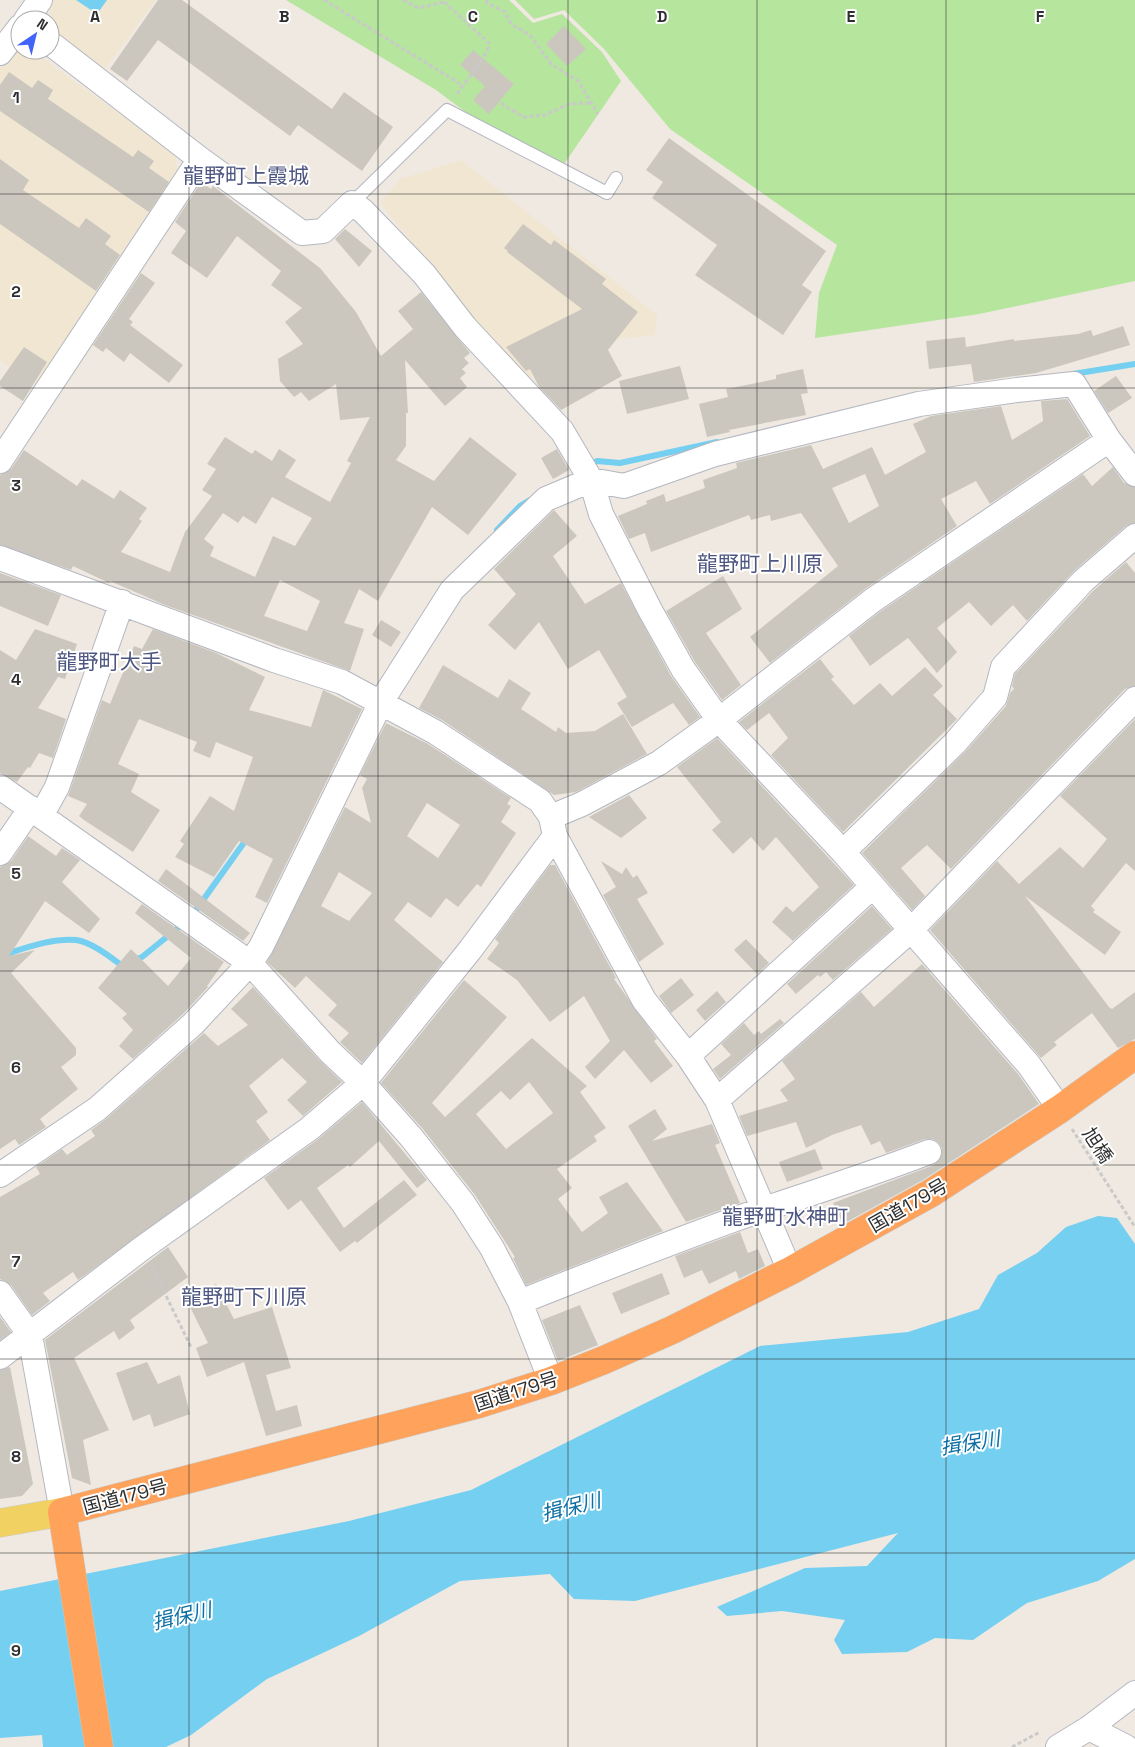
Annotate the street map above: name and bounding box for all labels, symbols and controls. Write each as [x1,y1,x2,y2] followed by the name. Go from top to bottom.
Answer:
[90,6,100,27] text: A
[279,6,289,27] text: B
[468,6,478,27] text: C
[657,6,667,27] text: D
[847,6,856,27] text: E
[1036,6,1045,27] text: F
[10,10,60,60] north arrow
[33,14,51,34] text: N
[12,87,20,108] text: 1
[183,162,309,189] district label: 龍野町上霞城
[11,281,21,302] text: 2
[11,475,21,496] text: 3
[697,550,823,577] district label: 龍野町上川原
[57,648,162,675] district label: 龍野町大手
[11,669,21,690] text: 4
[11,863,21,884] text: 5
[11,1057,21,1078] text: 6
[1077,1123,1118,1168] street label: 旭橋
[864,1173,952,1238] street label: 国道179号
[722,1203,848,1230] district label: 龍野町水神町
[12,1251,21,1272] text: 7
[181,1283,307,1310] district label: 龍野町下川原
[471,1366,562,1417] street label: 国道179号
[938,1425,1004,1461] water label: 揖保川
[11,1446,21,1467] text: 8
[80,1473,171,1520] street label: 国道179号
[539,1487,605,1527] water label: 揖保川
[150,1596,216,1635] water label: 揖保川
[11,1640,21,1661] text: 9

